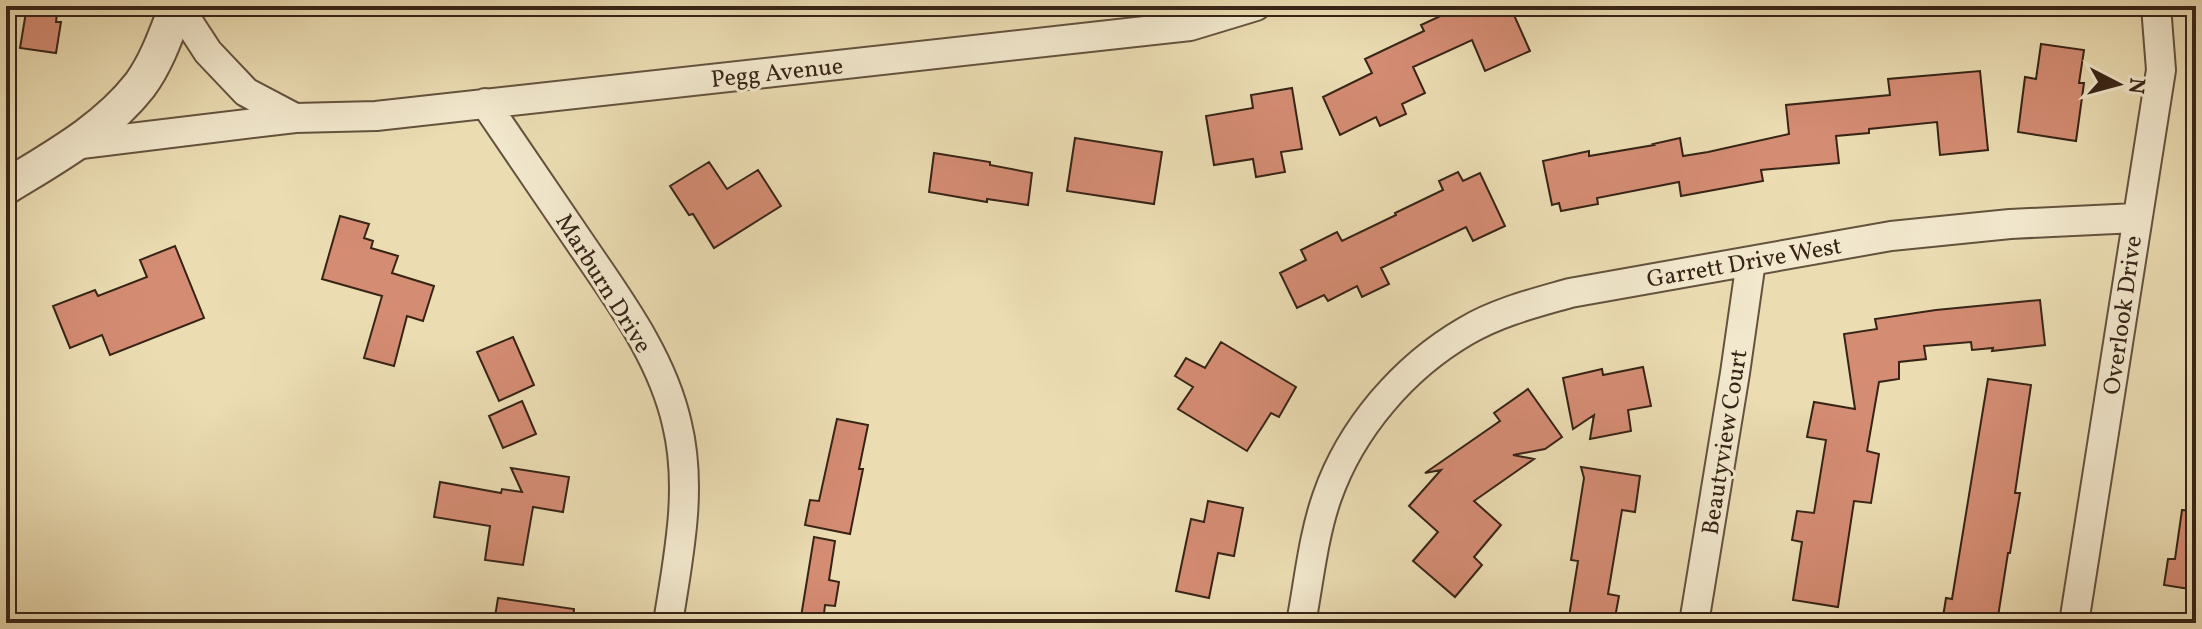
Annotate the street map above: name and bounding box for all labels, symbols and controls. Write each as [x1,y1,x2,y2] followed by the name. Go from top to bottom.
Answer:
[2078,44,2158,124] north arrow
[709,50,845,98] street label: Pegg Avenue
[2119,76,2152,95] text: N
[546,208,659,360] street label: Marburn Drive
[1644,230,1844,298] street label: Garrett Drive West
[2096,234,2152,397] street label: Overlook Drive
[1695,347,1757,538] street label: Beautyview Court

